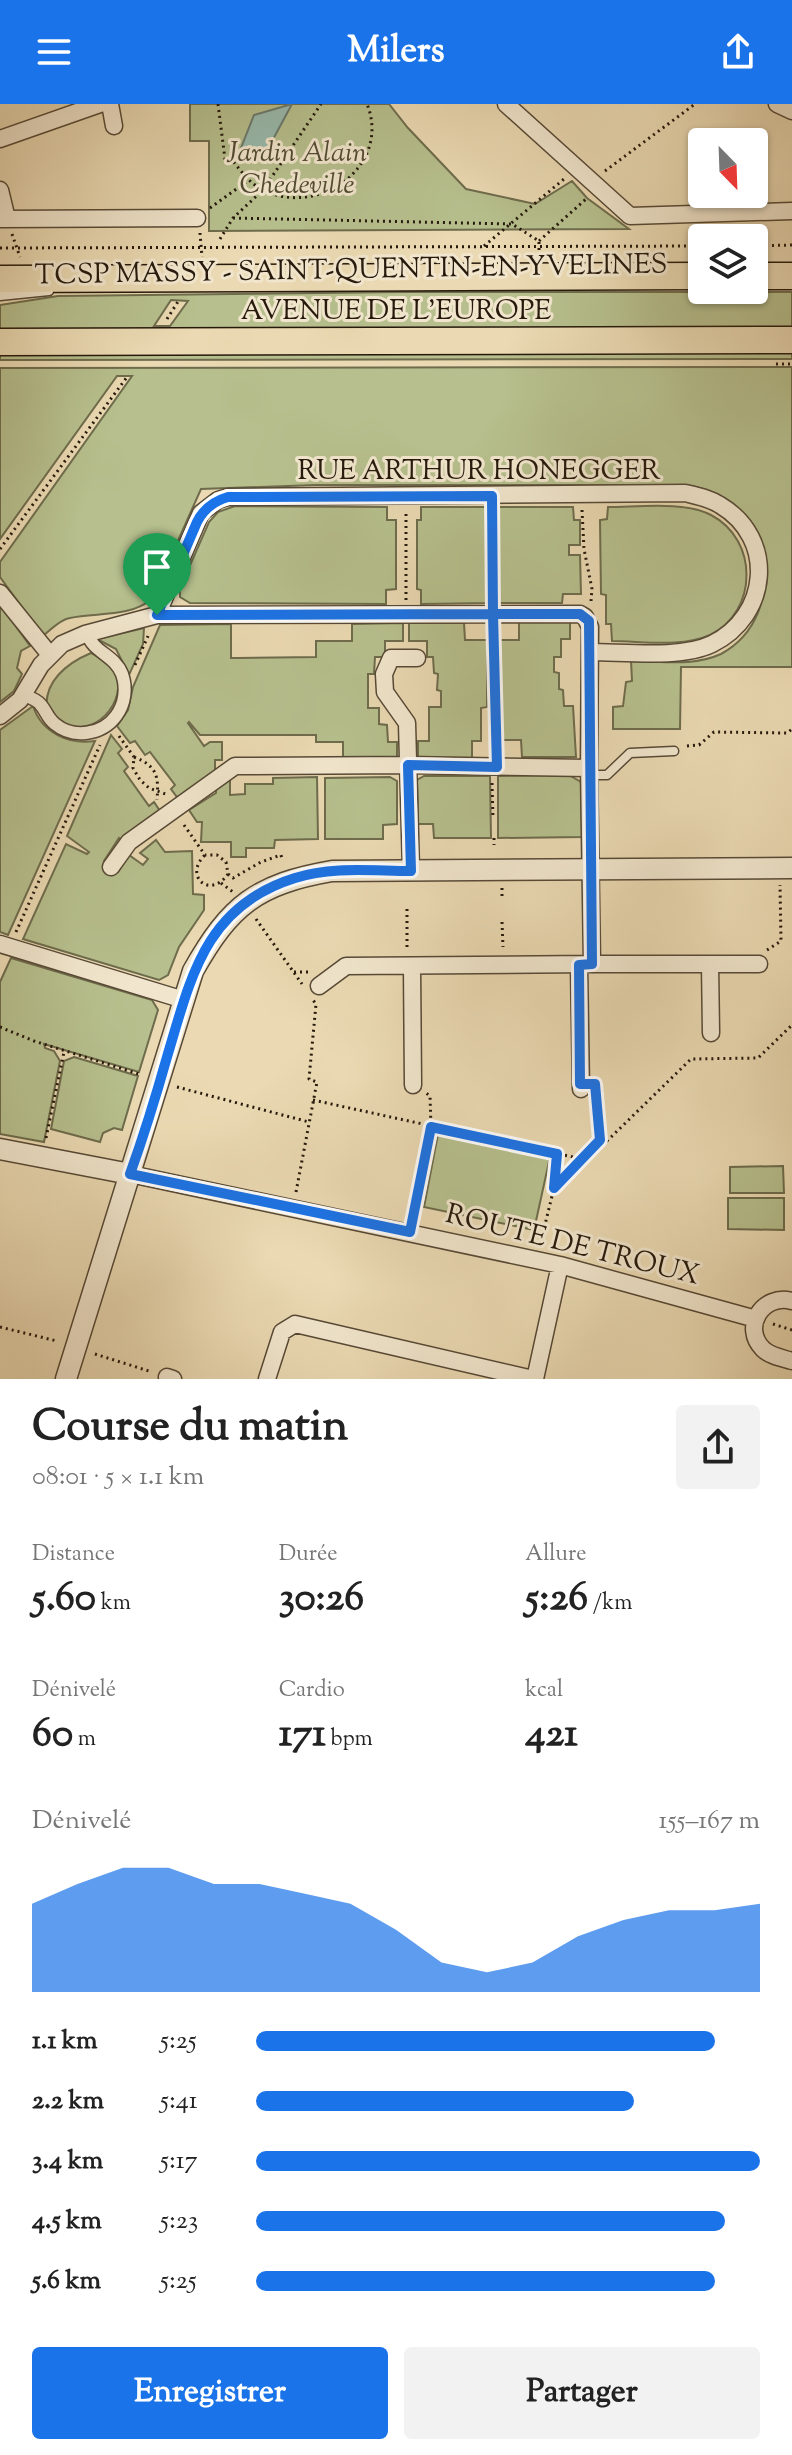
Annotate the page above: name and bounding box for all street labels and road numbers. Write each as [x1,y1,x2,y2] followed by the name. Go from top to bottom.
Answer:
[34,245,668,297] street label: TCSP MASSY - SAINT-QUENTIN-EN-YVELINES
[241,292,551,332] street label: AVENUE DE L'EUROPE
[298,452,660,492] street label: RUE ARTHUR HONEGGER
[441,1195,703,1297] street label: ROUTE DE TROUX

